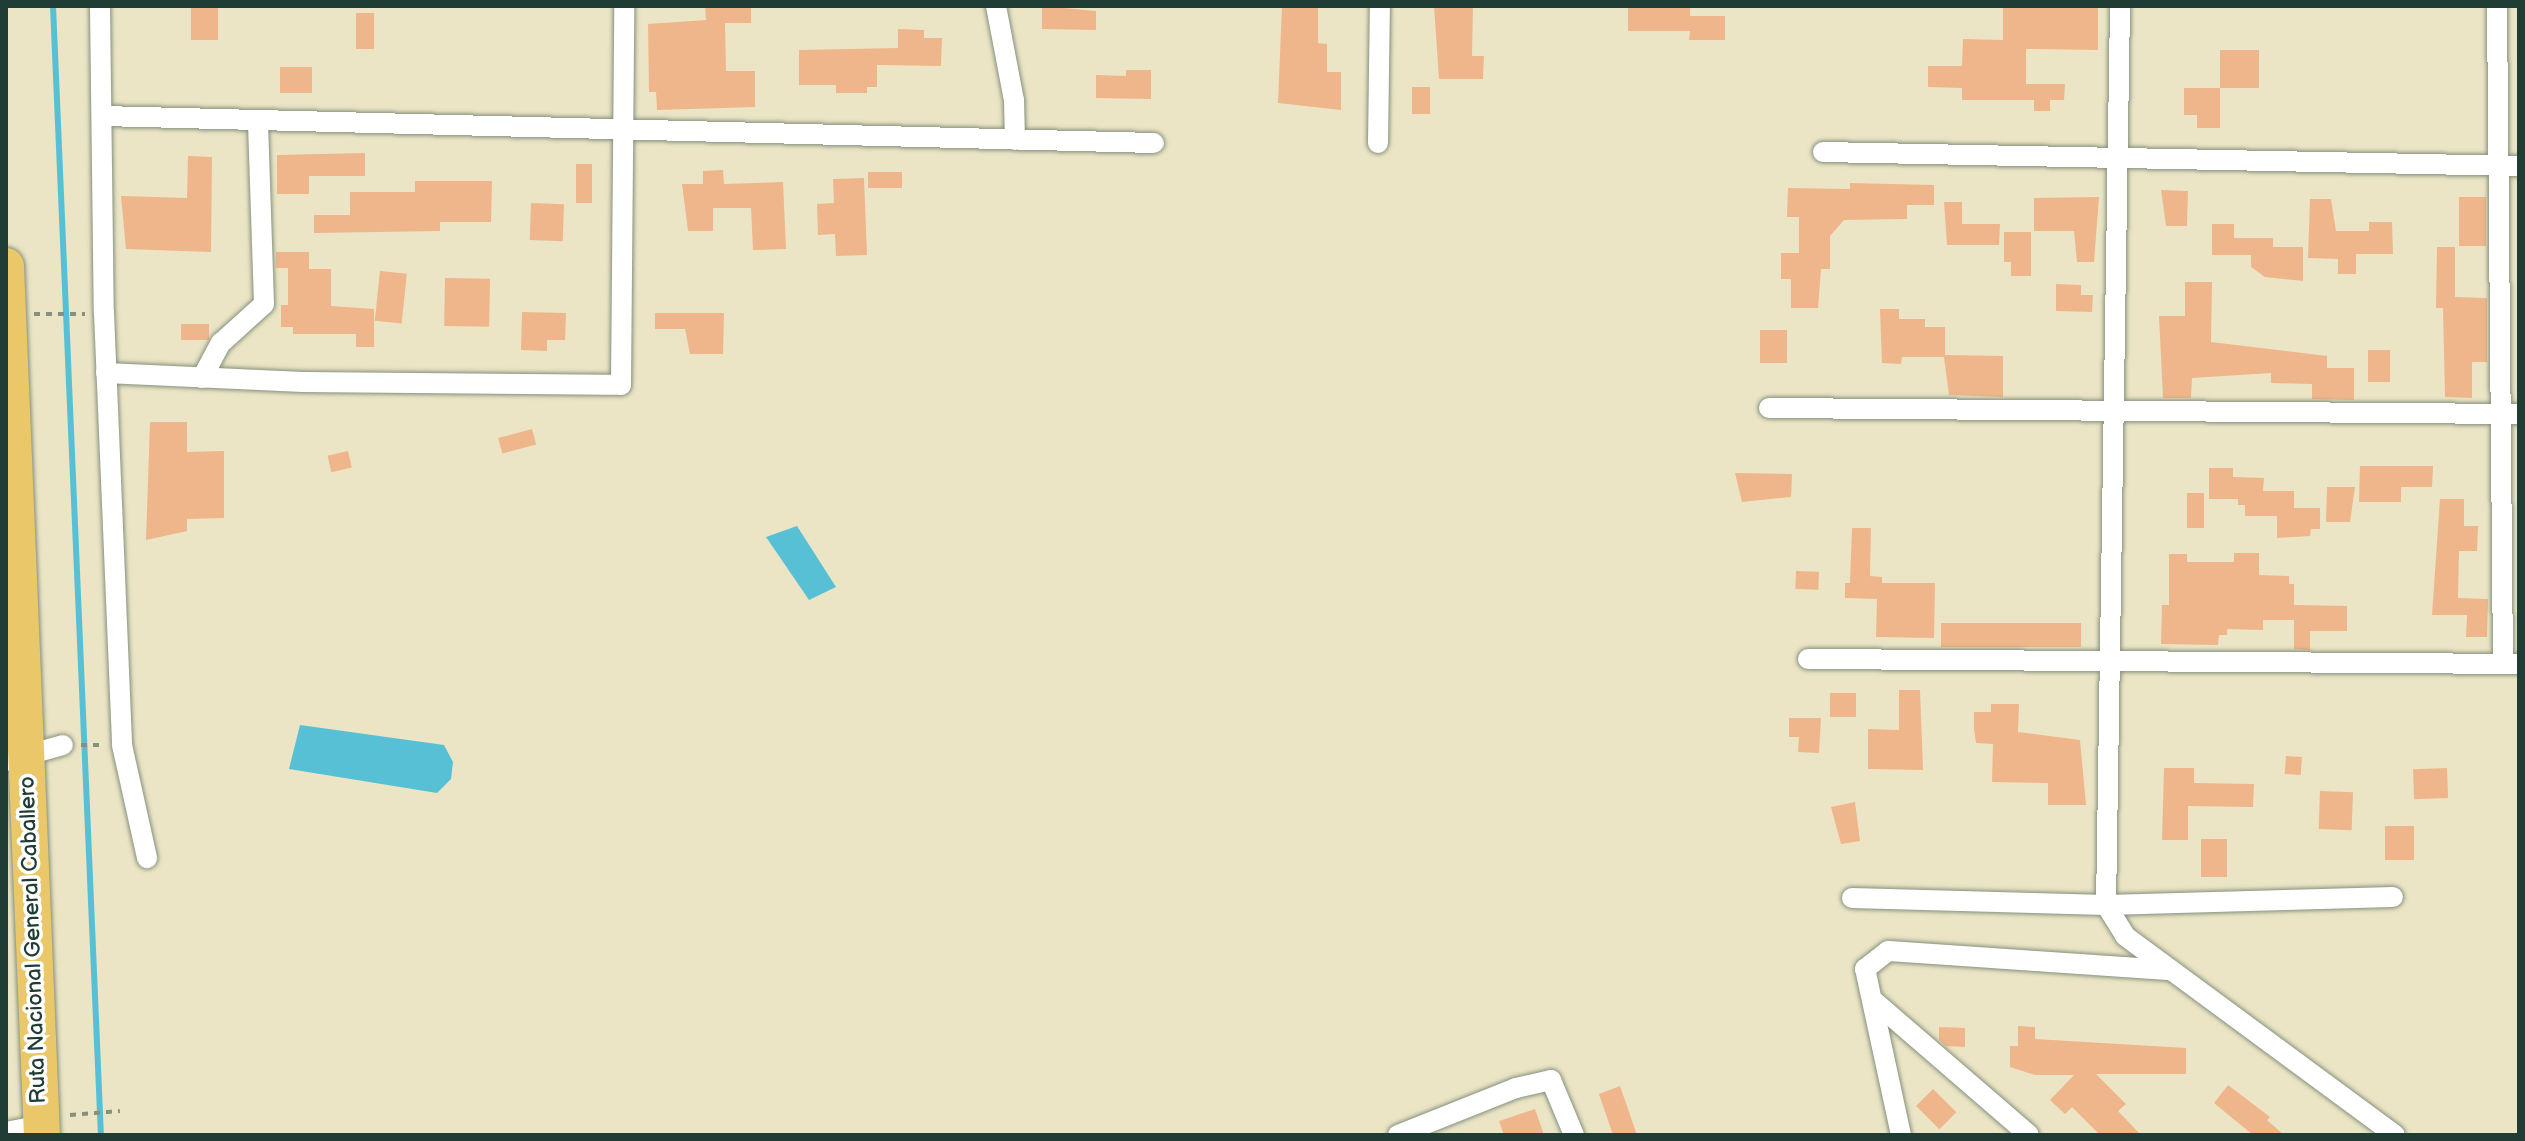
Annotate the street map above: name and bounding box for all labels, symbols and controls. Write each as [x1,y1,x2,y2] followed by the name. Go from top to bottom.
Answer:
[14,776,52,1104] street label: Ruta Nacional General Caballero

